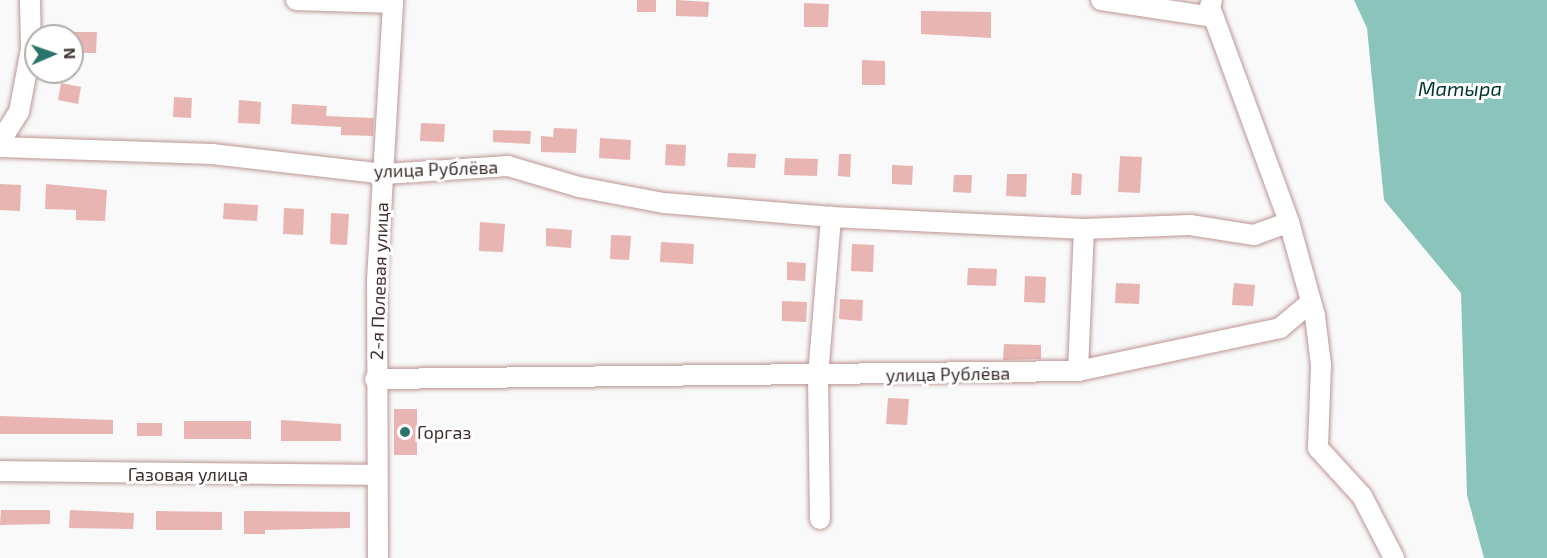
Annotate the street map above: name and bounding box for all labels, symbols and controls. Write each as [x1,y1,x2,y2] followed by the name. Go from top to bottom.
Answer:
[24,24,84,84] north arrow
[61,47,80,60] text: N
[1418,76,1502,100] water label: Матыра
[373,156,499,182] street label: улица Рублёва
[365,202,393,360] street label: 2-я Полевая улица
[886,362,1010,386] street label: улица Рублёва
[417,421,471,443] place label: Горгаз
[398,425,412,439] marker: Горгаз
[128,463,248,485] street label: Газовая улица

